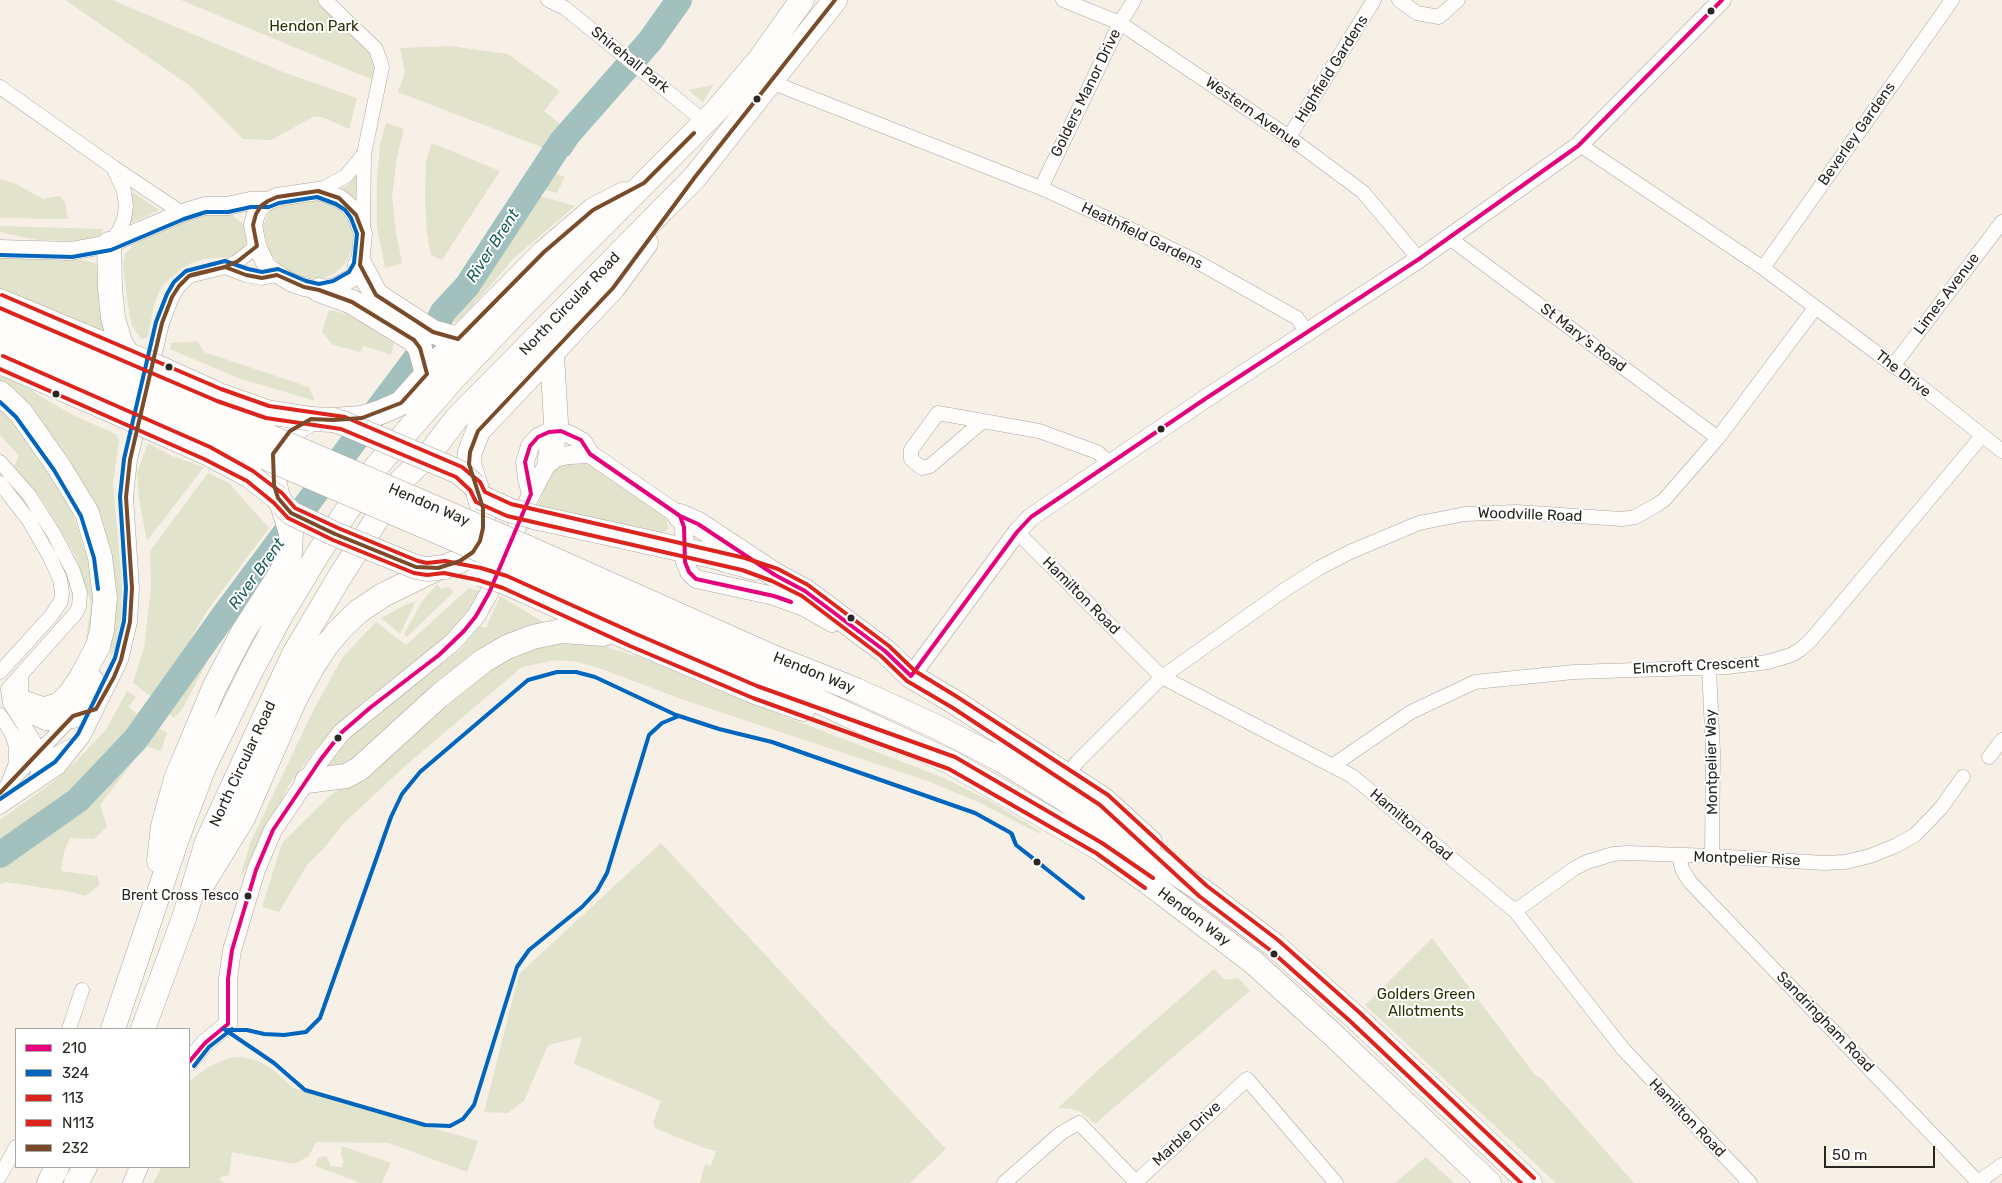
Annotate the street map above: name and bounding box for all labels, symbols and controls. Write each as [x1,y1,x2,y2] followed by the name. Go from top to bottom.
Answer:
[1706,6,1716,16] unlabelled marker
[1292,12,1372,126] street label: Highfield Gardens
[269,18,359,36] park label: Hendon Park
[587,23,673,97] street label: Shirehall Park
[1047,26,1125,160] street label: Golders Manor Drive
[1202,73,1304,153] street label: Western Avenue
[1815,79,1899,189] street label: Beverley Gardens
[752,94,762,104] unlabelled marker
[1078,199,1206,273] street label: Heathfield Gardens
[462,206,524,286] water label: River Brent
[516,249,624,359] street label: North Circular Road
[1910,250,1984,338] street label: Limes Avenue
[1537,300,1629,376] street label: St Mary's Road
[1872,347,1934,401] street label: The Drive
[164,362,174,372] unlabelled marker
[51,389,61,399] unlabelled marker
[1156,424,1166,434] unlabelled marker
[386,480,472,530] street label: Hendon Way
[1477,504,1583,526] street label: Woodville Road
[225,535,289,613] water label: River Brent
[1038,553,1124,639] street label: Hamilton Road
[846,613,856,623] unlabelled marker
[770,648,858,698] street label: Hendon Way
[1632,654,1760,678] street label: Elmcroft Crescent
[206,698,280,830] street label: North Circular Road
[1702,709,1722,815] street label: Montpelier Way
[333,733,343,743] unlabelled marker
[1366,785,1456,865] street label: Hamilton Road
[1693,848,1801,870] street label: Montpelier Rise
[1032,857,1042,867] unlabelled marker
[1154,884,1234,950] street label: Hendon Way
[122,888,239,904] place label: Brent Cross Tesco
[243,891,253,901] marker: Brent Cross Tesco
[1269,949,1279,959] unlabelled marker
[1772,968,1878,1076] street label: Sandringham Road
[1377,986,1475,1021] park label: Golders Green Allotments
[15,1028,190,1168] legend
[62,1039,87,1057] text: 210
[62,1064,89,1082] text: 324
[1645,1075,1729,1161] street label: Hamilton Road
[62,1089,84,1107] text: 113
[1149,1098,1225,1170] street label: Marble Drive
[62,1114,94,1132] text: N113
[1827,1136,1938,1168] scale bar
[62,1139,89,1157] text: 232
[1832,1146,1867,1164] text: 50 m

